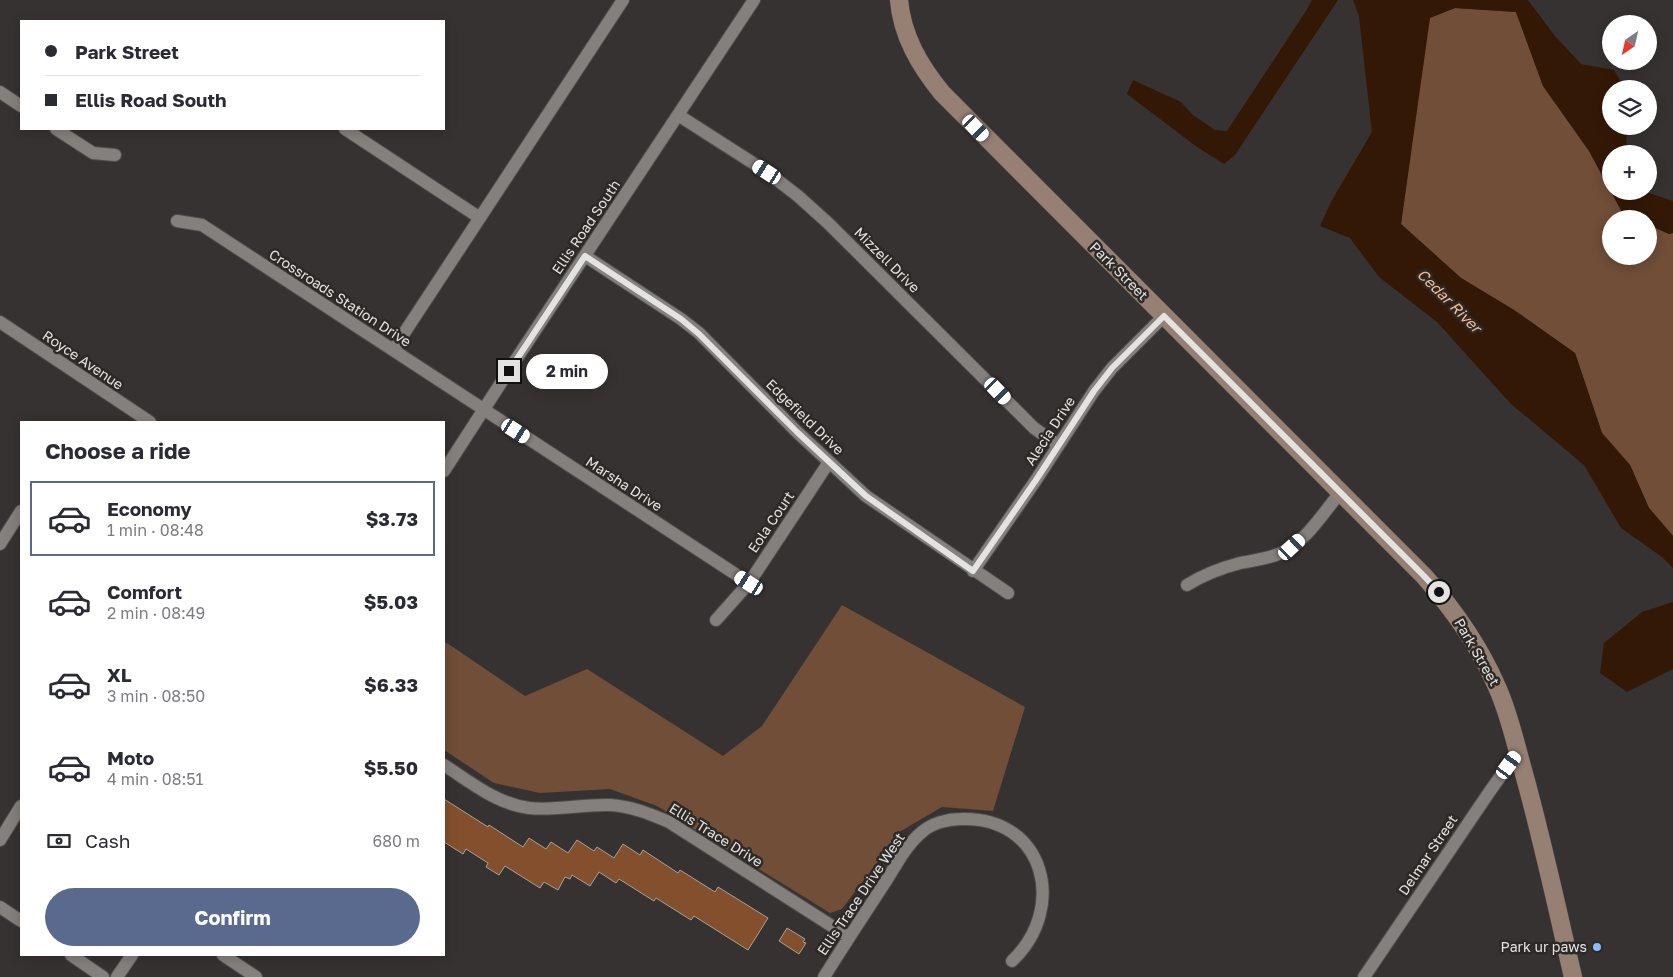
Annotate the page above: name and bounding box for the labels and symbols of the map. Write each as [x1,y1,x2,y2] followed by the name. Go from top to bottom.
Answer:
[1602,15,1658,70] north arrow
[960,112,991,144] car
[750,158,783,186] car
[548,176,623,277] street label: Ellis Road South
[851,223,924,296] street label: Mizzell Drive
[1087,238,1152,303] street label: Park Street
[266,245,414,350] street label: Crossroads Station Drive
[1414,265,1487,338] water label: Cedar River
[40,326,127,393] street label: Royce Avenue
[526,354,609,388] callout: 2 min
[498,360,520,382] route end
[763,375,848,458] street label: Edgefield Drive
[982,375,1013,407] car
[1021,393,1078,469] street label: Alecia Drive
[499,417,532,445] car
[583,453,666,515] street label: Marsha Drive
[744,488,797,556] street label: Eola Court
[1275,531,1308,563] car
[732,569,765,597] car
[1428,581,1450,603] route start
[1451,615,1504,689] street label: Park Street
[1494,748,1523,782] car
[666,799,766,870] street label: Ellis Trace Drive
[1395,811,1461,898] street label: Delmar Street
[813,829,908,958] street label: Ellis Trace Drive West
[1501,938,1587,955] place label: Park ur paws
[1591,941,1603,953] marker: Park ur paws

